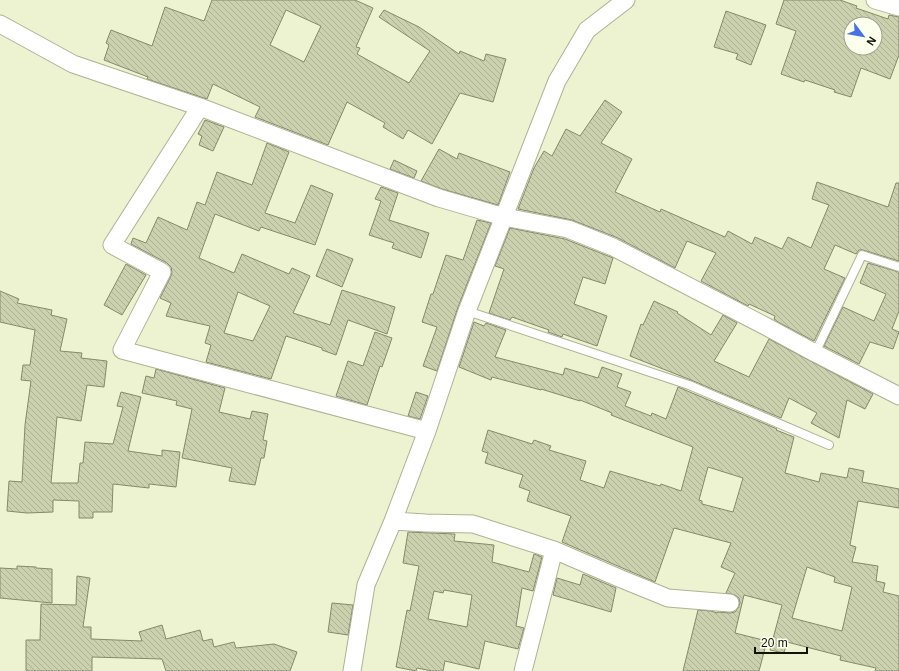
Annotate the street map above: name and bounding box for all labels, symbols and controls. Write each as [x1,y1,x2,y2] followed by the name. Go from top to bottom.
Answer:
[843,16,883,56] north arrow
[864,35,879,48] text: N
[755,629,807,655] scale bar
[761,636,788,650] text: 20 m

